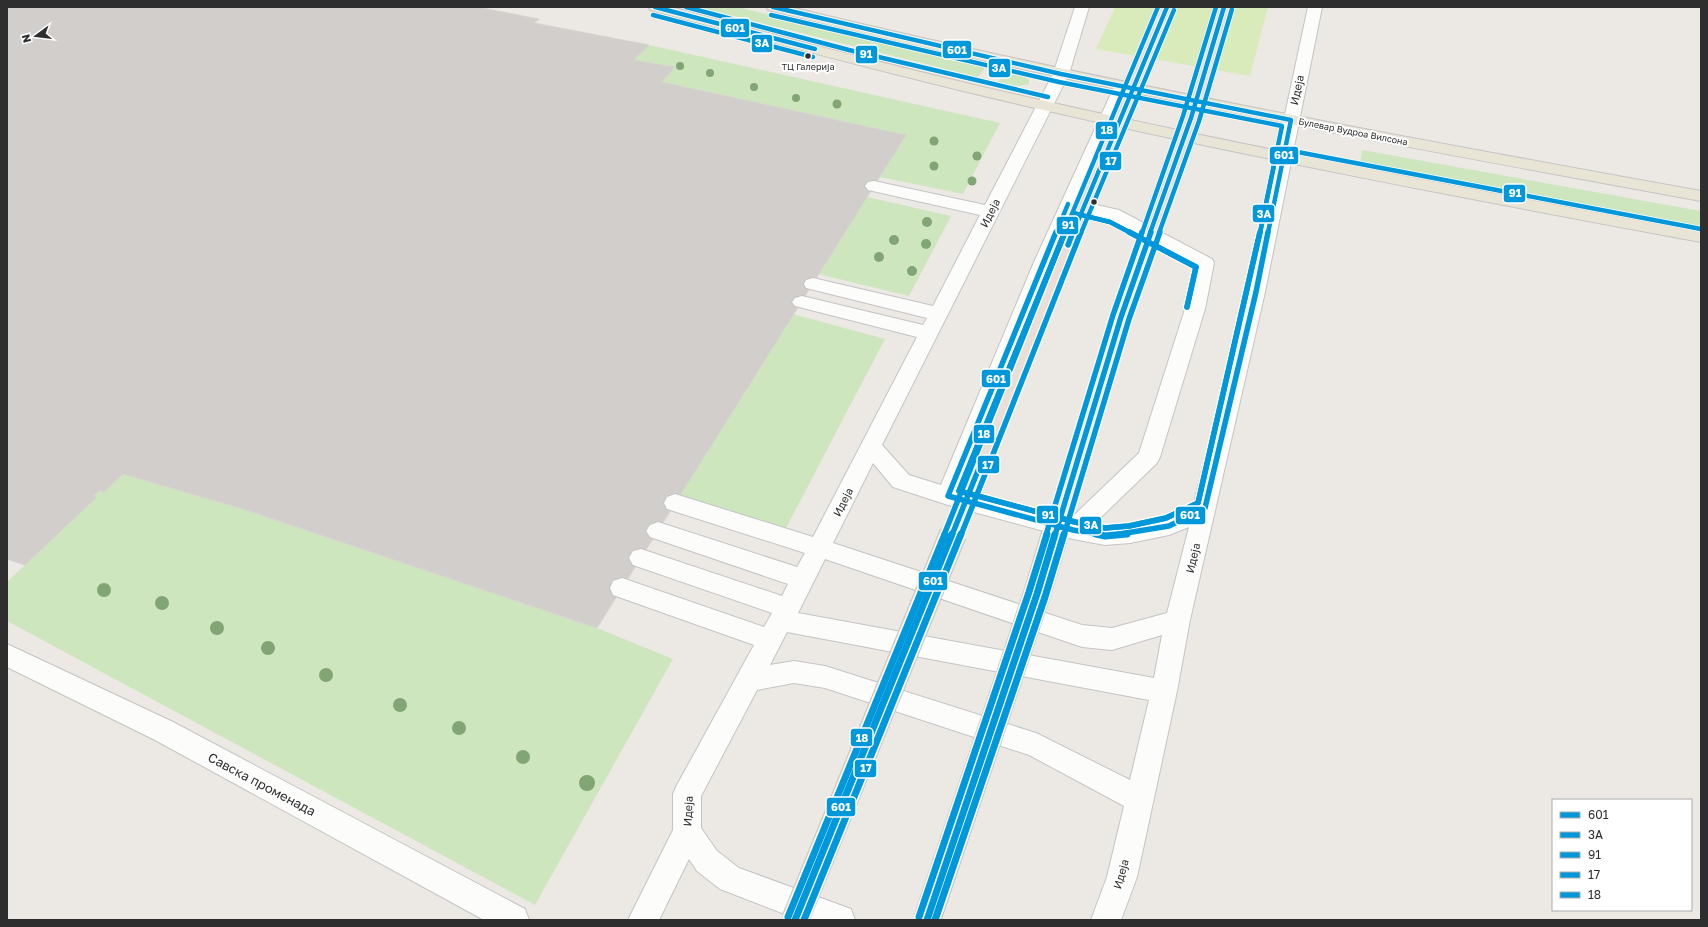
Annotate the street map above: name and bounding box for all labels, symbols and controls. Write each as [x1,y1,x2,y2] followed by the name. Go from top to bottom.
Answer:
[16,16,56,56] north arrow
[720,18,750,38] line badge: 601
[725,21,745,34] text: 601
[18,33,33,44] text: N
[751,34,773,53] line badge: 3A
[755,36,769,49] text: 3A
[942,40,972,59] line badge: 601
[947,43,967,56] text: 601
[855,45,878,64] line badge: 91
[860,47,873,60] text: 91
[803,51,813,61] marker: ТЦ Галерија
[988,58,1011,78] line badge: 3A
[782,61,834,72] place label: ТЦ Галерија
[992,61,1006,74] text: 3A
[1287,74,1306,106] street label: Идеја
[1298,116,1409,148] street label: Булевар Вудроа Вилсона
[1095,121,1118,140] line badge: 18
[1101,123,1113,136] text: 18
[1269,146,1299,165] line badge: 601
[1274,148,1294,161] text: 601
[1099,151,1122,171] line badge: 17
[1105,154,1117,167] text: 17
[1503,184,1526,203] line badge: 91
[1509,186,1522,199] text: 91
[977,196,1002,229] street label: Идеја
[1089,197,1099,207] unlabelled marker
[1252,204,1275,223] line badge: 3A
[1257,207,1271,220] text: 3A
[1056,216,1079,235] line badge: 91
[1062,218,1075,231] text: 91
[981,369,1011,388] line badge: 601
[986,372,1006,385] text: 601
[973,424,995,444] line badge: 18
[978,427,990,440] text: 18
[977,455,1000,474] line badge: 17
[982,458,994,471] text: 17
[830,485,855,518] street label: Идеја
[1036,505,1059,524] line badge: 91
[1175,506,1206,525] line badge: 601
[1042,508,1055,521] text: 91
[1180,508,1200,521] text: 601
[1079,516,1102,535] line badge: 3A
[1084,518,1098,531] text: 3A
[1183,542,1202,574] street label: Идеја
[918,571,948,591] line badge: 601
[923,574,943,587] text: 601
[850,728,873,747] line badge: 18
[856,731,868,744] text: 18
[205,749,319,819] street label: Савска променада
[854,759,877,778] line badge: 17
[860,761,872,774] text: 17
[680,795,695,827] street label: Идеја
[826,797,856,817] line badge: 601
[1552,799,1692,911] legend
[831,800,851,813] text: 601
[1588,807,1609,822] text: 601
[1588,827,1603,842] text: 3A
[1588,847,1601,862] text: 91
[1110,857,1131,890] street label: Идеја
[1588,867,1600,882] text: 17
[1588,887,1601,902] text: 18

